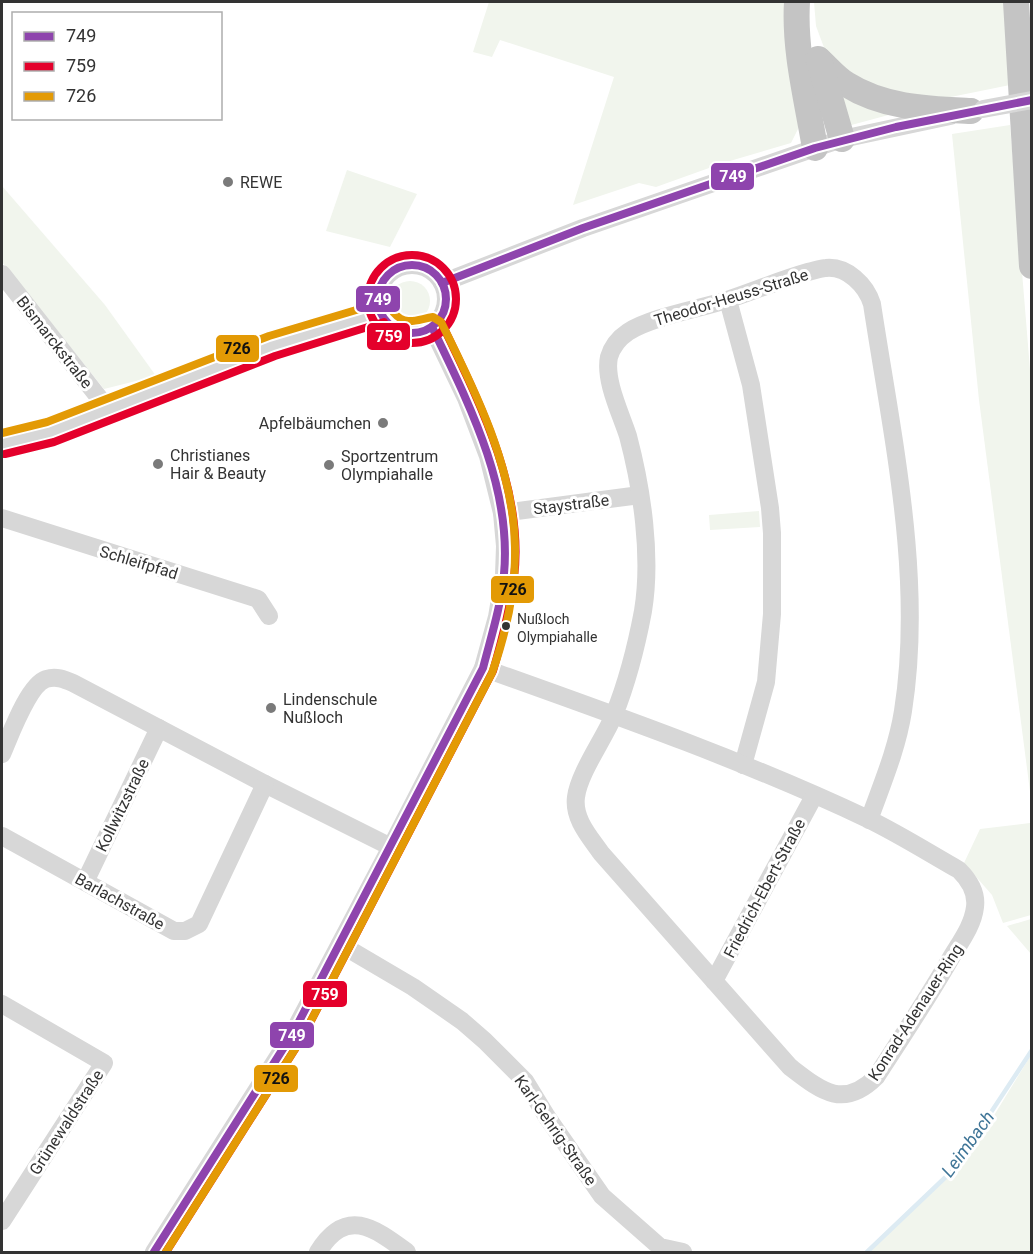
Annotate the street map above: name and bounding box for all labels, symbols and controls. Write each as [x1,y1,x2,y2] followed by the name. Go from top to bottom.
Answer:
[12,12,222,120] legend
[66,25,96,46] text: 749
[66,55,96,76] text: 759
[66,85,96,106] text: 726
[710,162,755,191] line badge: 749
[719,167,747,186] text: 749
[240,173,282,192] place label: REWE
[221,175,235,189] marker: REWE
[652,265,811,330] street label: Theodor-Heuss-Straße
[355,285,401,313] line badge: 749
[364,290,392,309] text: 749
[13,292,97,392] street label: Bismarckstraße
[366,322,411,351] line badge: 759
[375,327,403,346] text: 759
[215,334,260,363] line badge: 726
[223,339,251,358] text: 726
[259,414,371,433] place label: Apfelbäumchen
[376,416,390,430] marker: Apfelbäumchen
[170,446,267,483] place label: Christianes Hair & Beauty
[341,447,438,484] place label: Sportzentrum Olympiahalle
[151,457,165,471] marker: Christianes Hair & Beauty
[322,458,336,472] marker: Sportzentrum Olympiahalle
[532,490,610,519] street label: Staystraße
[97,542,180,583] street label: Schleifpfad
[490,575,535,604] line badge: 726
[499,580,527,599] text: 726
[517,611,597,645] place label: Nußloch Olympiahalle
[500,620,512,632] marker: Nußloch Olympiahalle
[283,690,377,727] place label: Lindenschule Nußloch
[264,701,278,715] marker: Lindenschule Nußloch
[92,756,153,855] street label: Kollwitzstraße
[720,815,809,961] street label: Friedrich-Ebert-Straße
[72,869,168,934] street label: Barlachstraße
[864,940,967,1084] street label: Konrad-Adenauer-Ring
[302,980,348,1008] line badge: 759
[311,985,339,1004] text: 759
[269,1021,315,1049] line badge: 749
[278,1026,306,1045] text: 749
[253,1064,299,1093] line badge: 726
[25,1066,107,1178] street label: Grünewaldstraße
[262,1069,290,1088] text: 726
[511,1072,601,1189] street label: Karl-Gehrig-Straße
[937,1107,999,1181] water label: Leimbach

